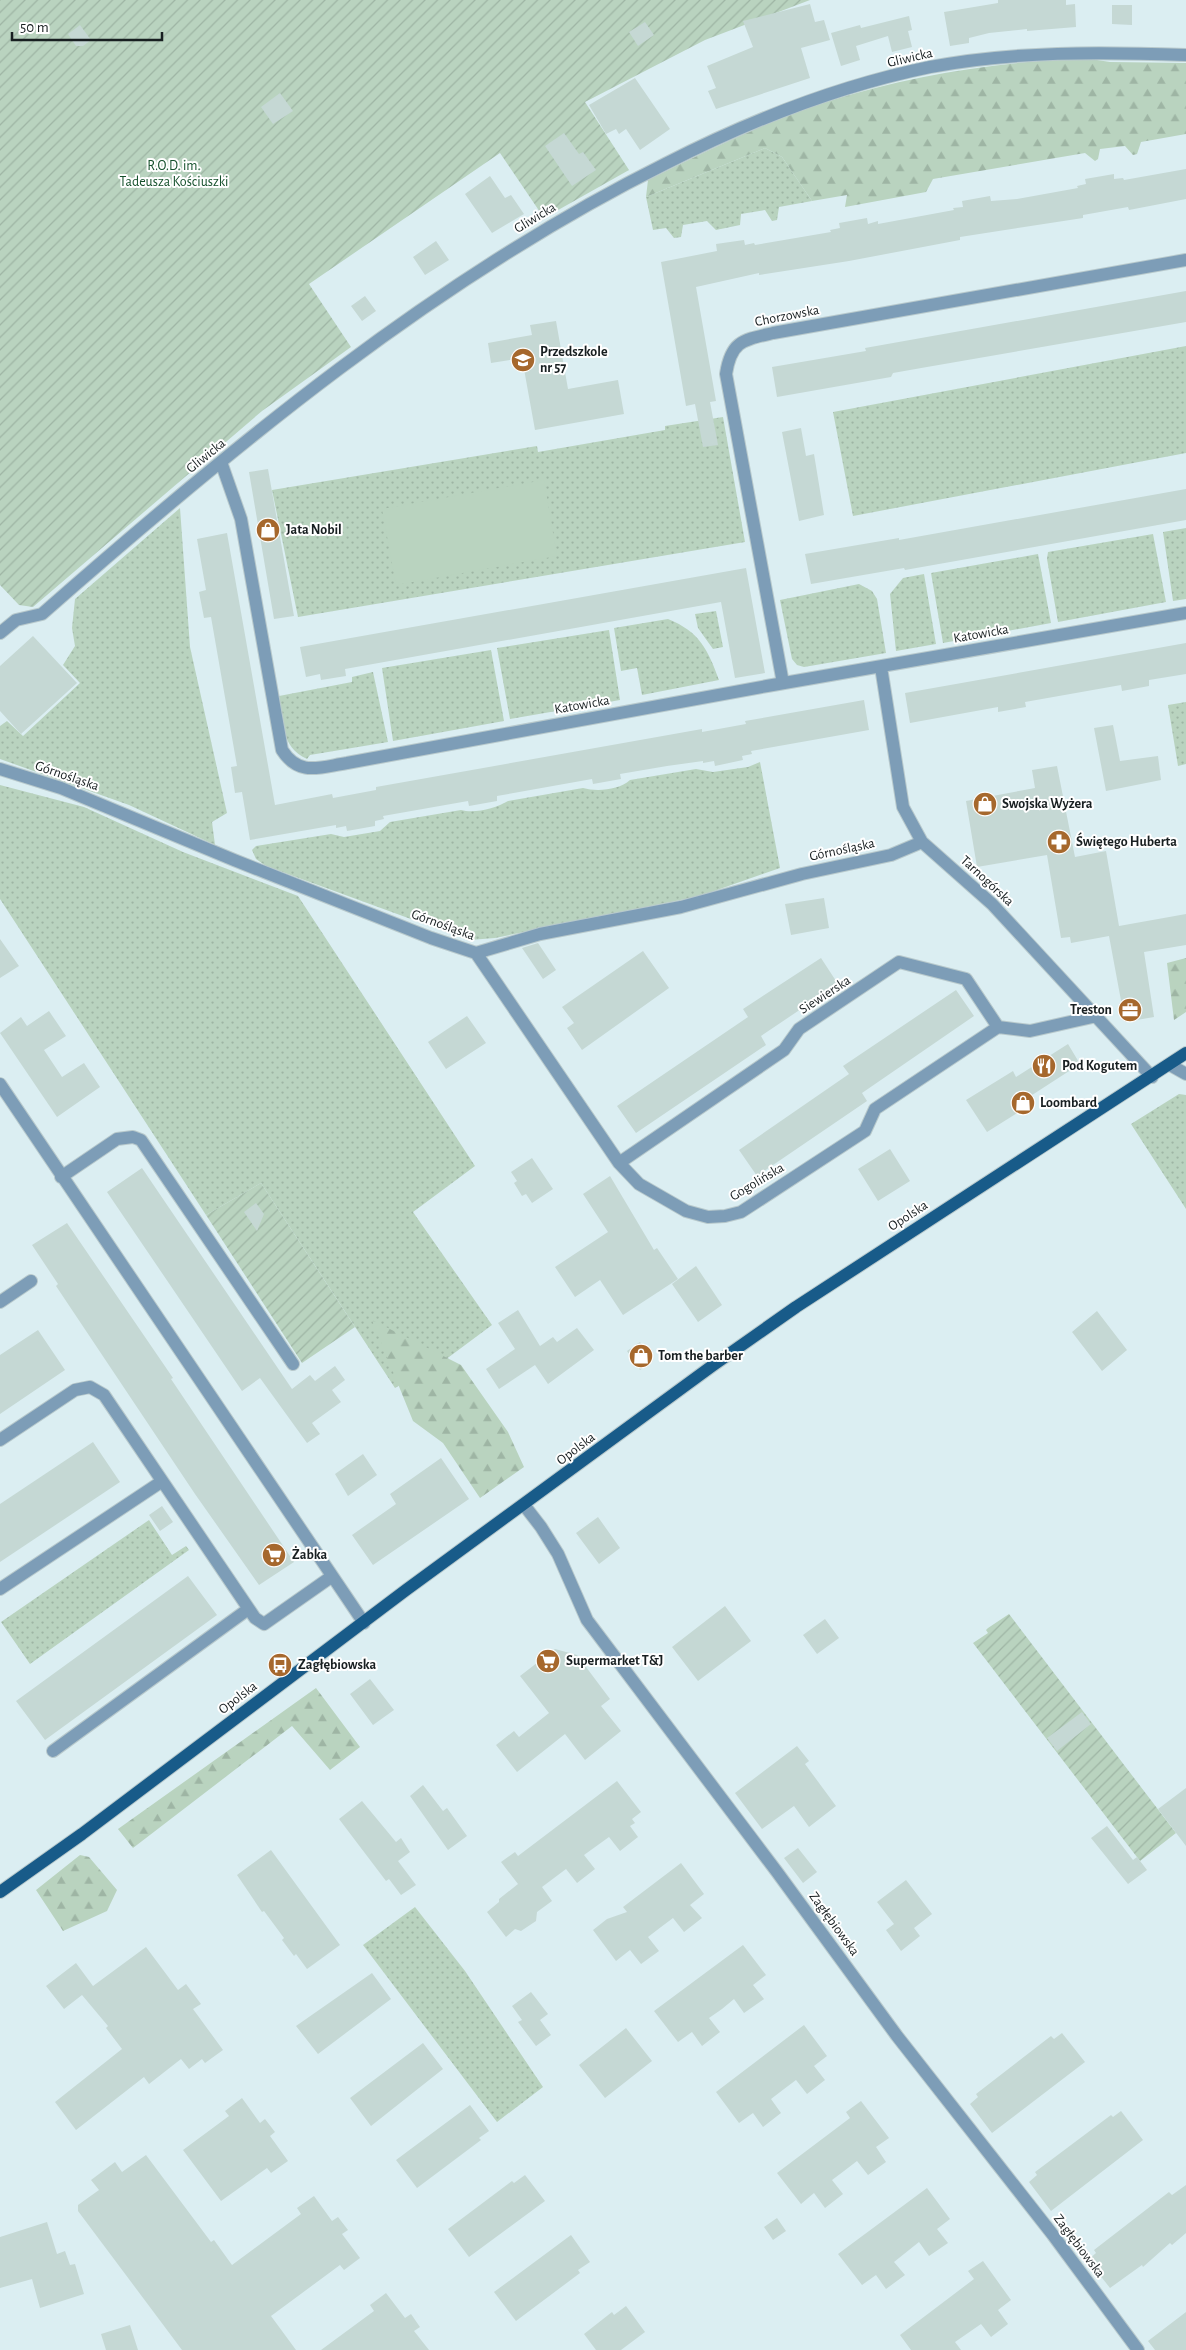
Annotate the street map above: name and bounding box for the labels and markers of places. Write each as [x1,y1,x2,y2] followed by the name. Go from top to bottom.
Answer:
[540,345,608,375] place label: Przedszkole nr 57
[510,347,536,373] school or university icon: Przedszkole nr 57
[255,517,281,543] shop icon: Jata Nobil
[286,523,342,537] place label: Jata Nobil
[972,791,998,817] shop icon: Swojska Wyżera
[1002,797,1093,811] place label: Swojska Wyżera
[1046,829,1072,855] pharmacy icon: Świętego Huberta
[1076,832,1177,849] place label: Świętego Huberta
[1117,997,1143,1023] office icon: Treston
[1070,1003,1112,1017] place label: Treston
[1031,1053,1057,1079] restaurant icon: Pod Kogutem
[1062,1059,1137,1073] place label: Pod Kogutem
[1010,1090,1036,1116] shop icon: Loombard
[1040,1096,1098,1110] place label: Loombard
[628,1343,654,1369] shop icon: Tom the barber
[658,1349,743,1363] place label: Tom the barber
[261,1542,287,1568] supermarket icon: Żabka
[292,1546,327,1562] place label: Żabka
[535,1648,561,1674] supermarket icon: Supermarket T&J
[267,1652,293,1678] bus stop icon: Zagłębiowska
[566,1654,664,1668] place label: Supermarket T&J
[298,1658,377,1672] place label: Zagłębiowska

